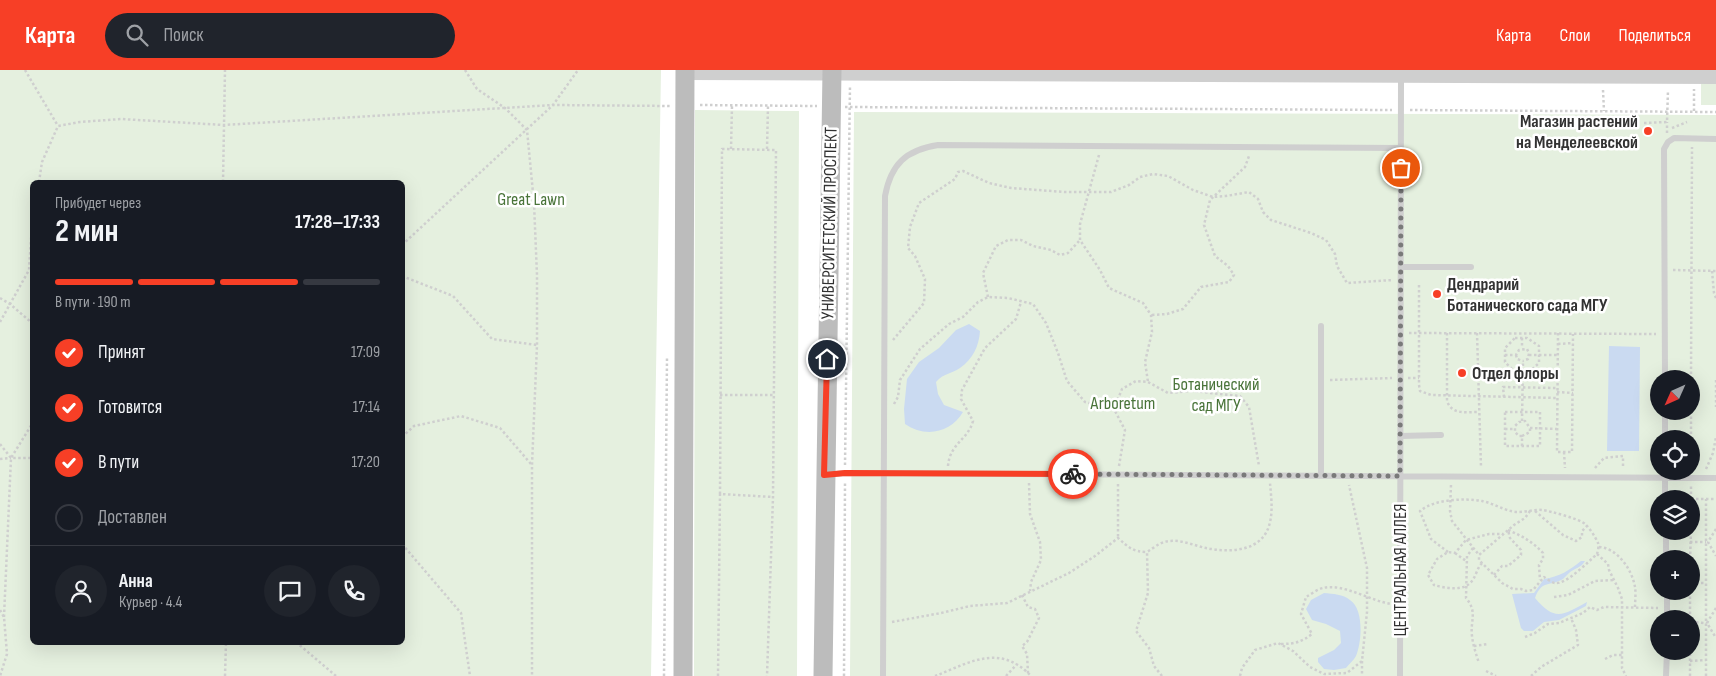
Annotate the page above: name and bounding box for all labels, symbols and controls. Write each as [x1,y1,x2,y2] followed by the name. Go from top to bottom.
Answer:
[105,13,455,58] search box
[25,21,75,50] text: Карта
[123,21,151,49] icon: search
[163,24,204,47] text: Поиск
[1496,25,1532,46] text: Карта
[1560,25,1591,46] text: Слои
[1619,25,1691,46] text: Поделиться
[1516,111,1638,153] place label: Магазин растений на Менделеевской
[1642,125,1654,137] marker: Магазин растений на Менделеевской
[817,127,842,319] street label: УНИВЕРСИТЕТСКИЙ ПРОСПЕКТ
[1380,147,1422,189] pin
[1387,154,1415,182] icon: bag
[497,189,565,210] park label: Great Lawn
[55,194,141,213] text: Прибудет через
[295,211,380,234] text: 17:28–17:33
[55,212,119,251] text: 2 мин
[1447,274,1608,316] place label: Дендрарий Ботанического сада МГУ
[1431,288,1443,300] marker: Дендрарий Ботанического сада МГУ
[55,293,131,312] text: В пути · 190 m
[806,338,848,380] pin
[55,339,83,367] icon: check
[98,341,145,364] text: Принят
[351,343,380,362] text: 17:09
[813,345,841,373] icon: home
[1472,363,1559,384] place label: Отдел флоры
[1456,367,1468,379] marker: Отдел флоры
[1650,370,1700,420] north arrow
[1650,370,1700,660] map controls
[1173,374,1259,416] park label: Ботанический сад МГУ
[1090,393,1155,414] park label: Arboretum
[55,394,83,422] icon: check
[98,396,162,419] text: Готовится
[353,398,380,417] text: 17:14
[1650,430,1700,480] button: locate
[55,449,83,477] icon: check
[1048,449,1098,499] courier
[98,451,139,474] text: В пути
[351,453,380,472] text: 17:20
[1059,460,1087,488] icon: bike
[1650,490,1700,540] button: layers
[1390,503,1411,637] street label: ЦЕНТРАЛЬНАЯ АЛЛЕЯ
[98,506,167,529] text: Доставлен
[1650,550,1700,600] button: +
[55,565,107,617] button: person
[264,565,316,617] button: chat
[328,565,380,617] button: phone
[119,570,153,593] text: Анна
[119,593,182,612] text: Курьер · 4.4
[1650,610,1700,660] button: −

